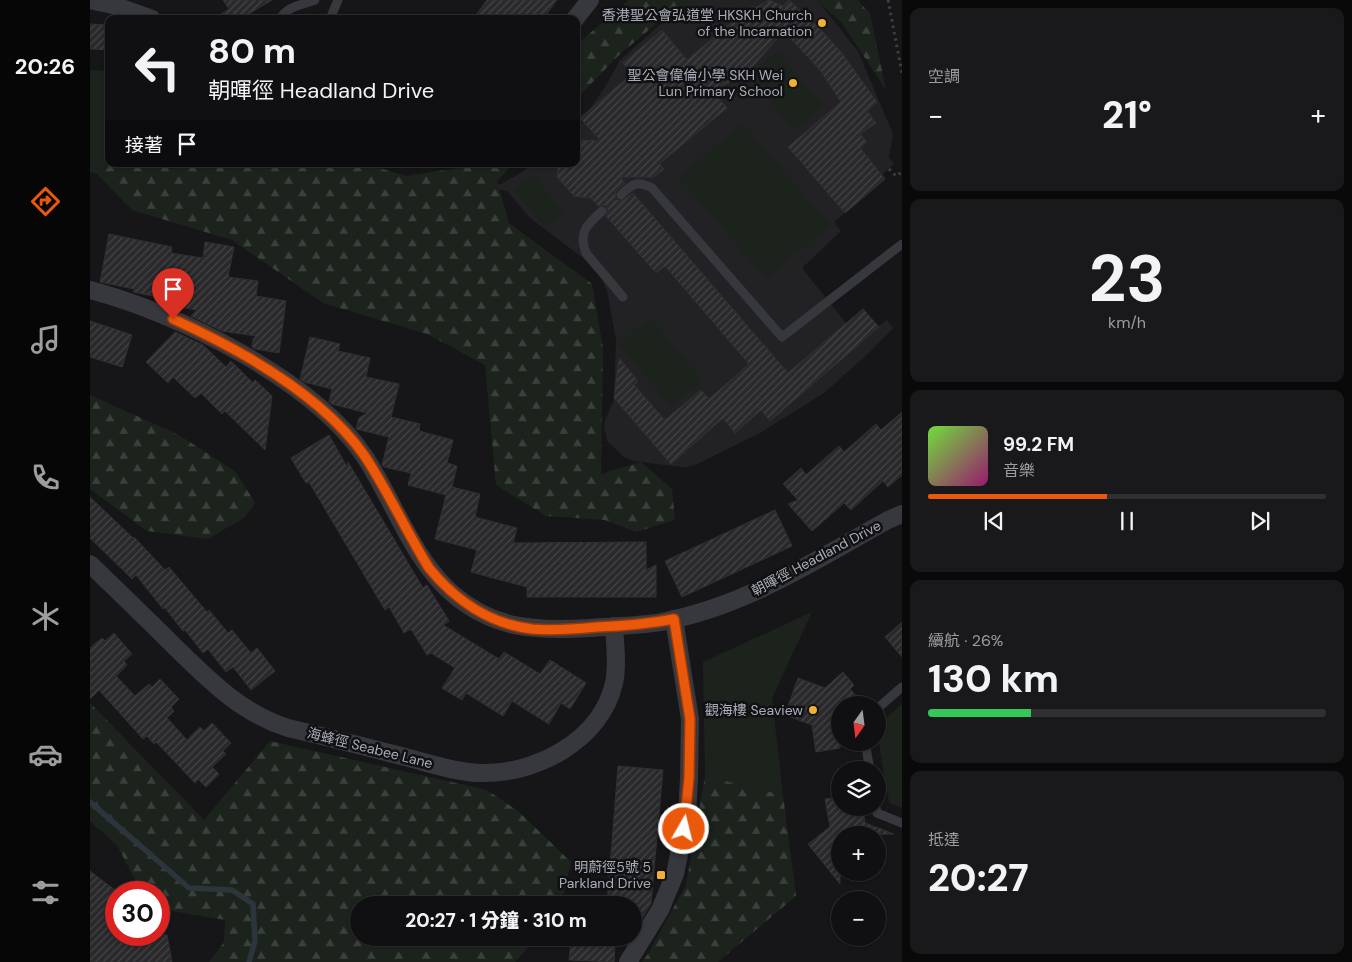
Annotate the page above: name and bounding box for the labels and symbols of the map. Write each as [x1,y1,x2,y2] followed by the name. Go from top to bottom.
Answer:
[602,6,812,40] place label: 香港聖公會弘道堂 HKSKH Church of the Incarnation
[816,17,828,29] marker: 香港聖公會弘道堂 HKSKH Church of the Incarnation
[628,66,783,100] place label: 聖公會偉倫小學 SKH Wei Lun Primary School
[787,77,799,89] marker: 聖公會偉倫小學 SKH Wei Lun Primary School
[152,268,194,319] pin
[748,516,884,600] street label: 朝暉徑 Headland Drive
[831,696,886,751] north arrow
[705,701,803,719] place label: 觀海樓 Seaview
[807,704,819,716] marker: 觀海樓 Seaview
[305,724,435,772] street label: 海蜂徑 Seabee Lane
[657,802,709,854] position arrow
[559,858,651,892] place label: 明蔚徑5號 5 Parkland Drive
[655,869,667,881] marker: 明蔚徑5號 5 Parkland Drive
[105,881,170,946] speed limit sign: 30

